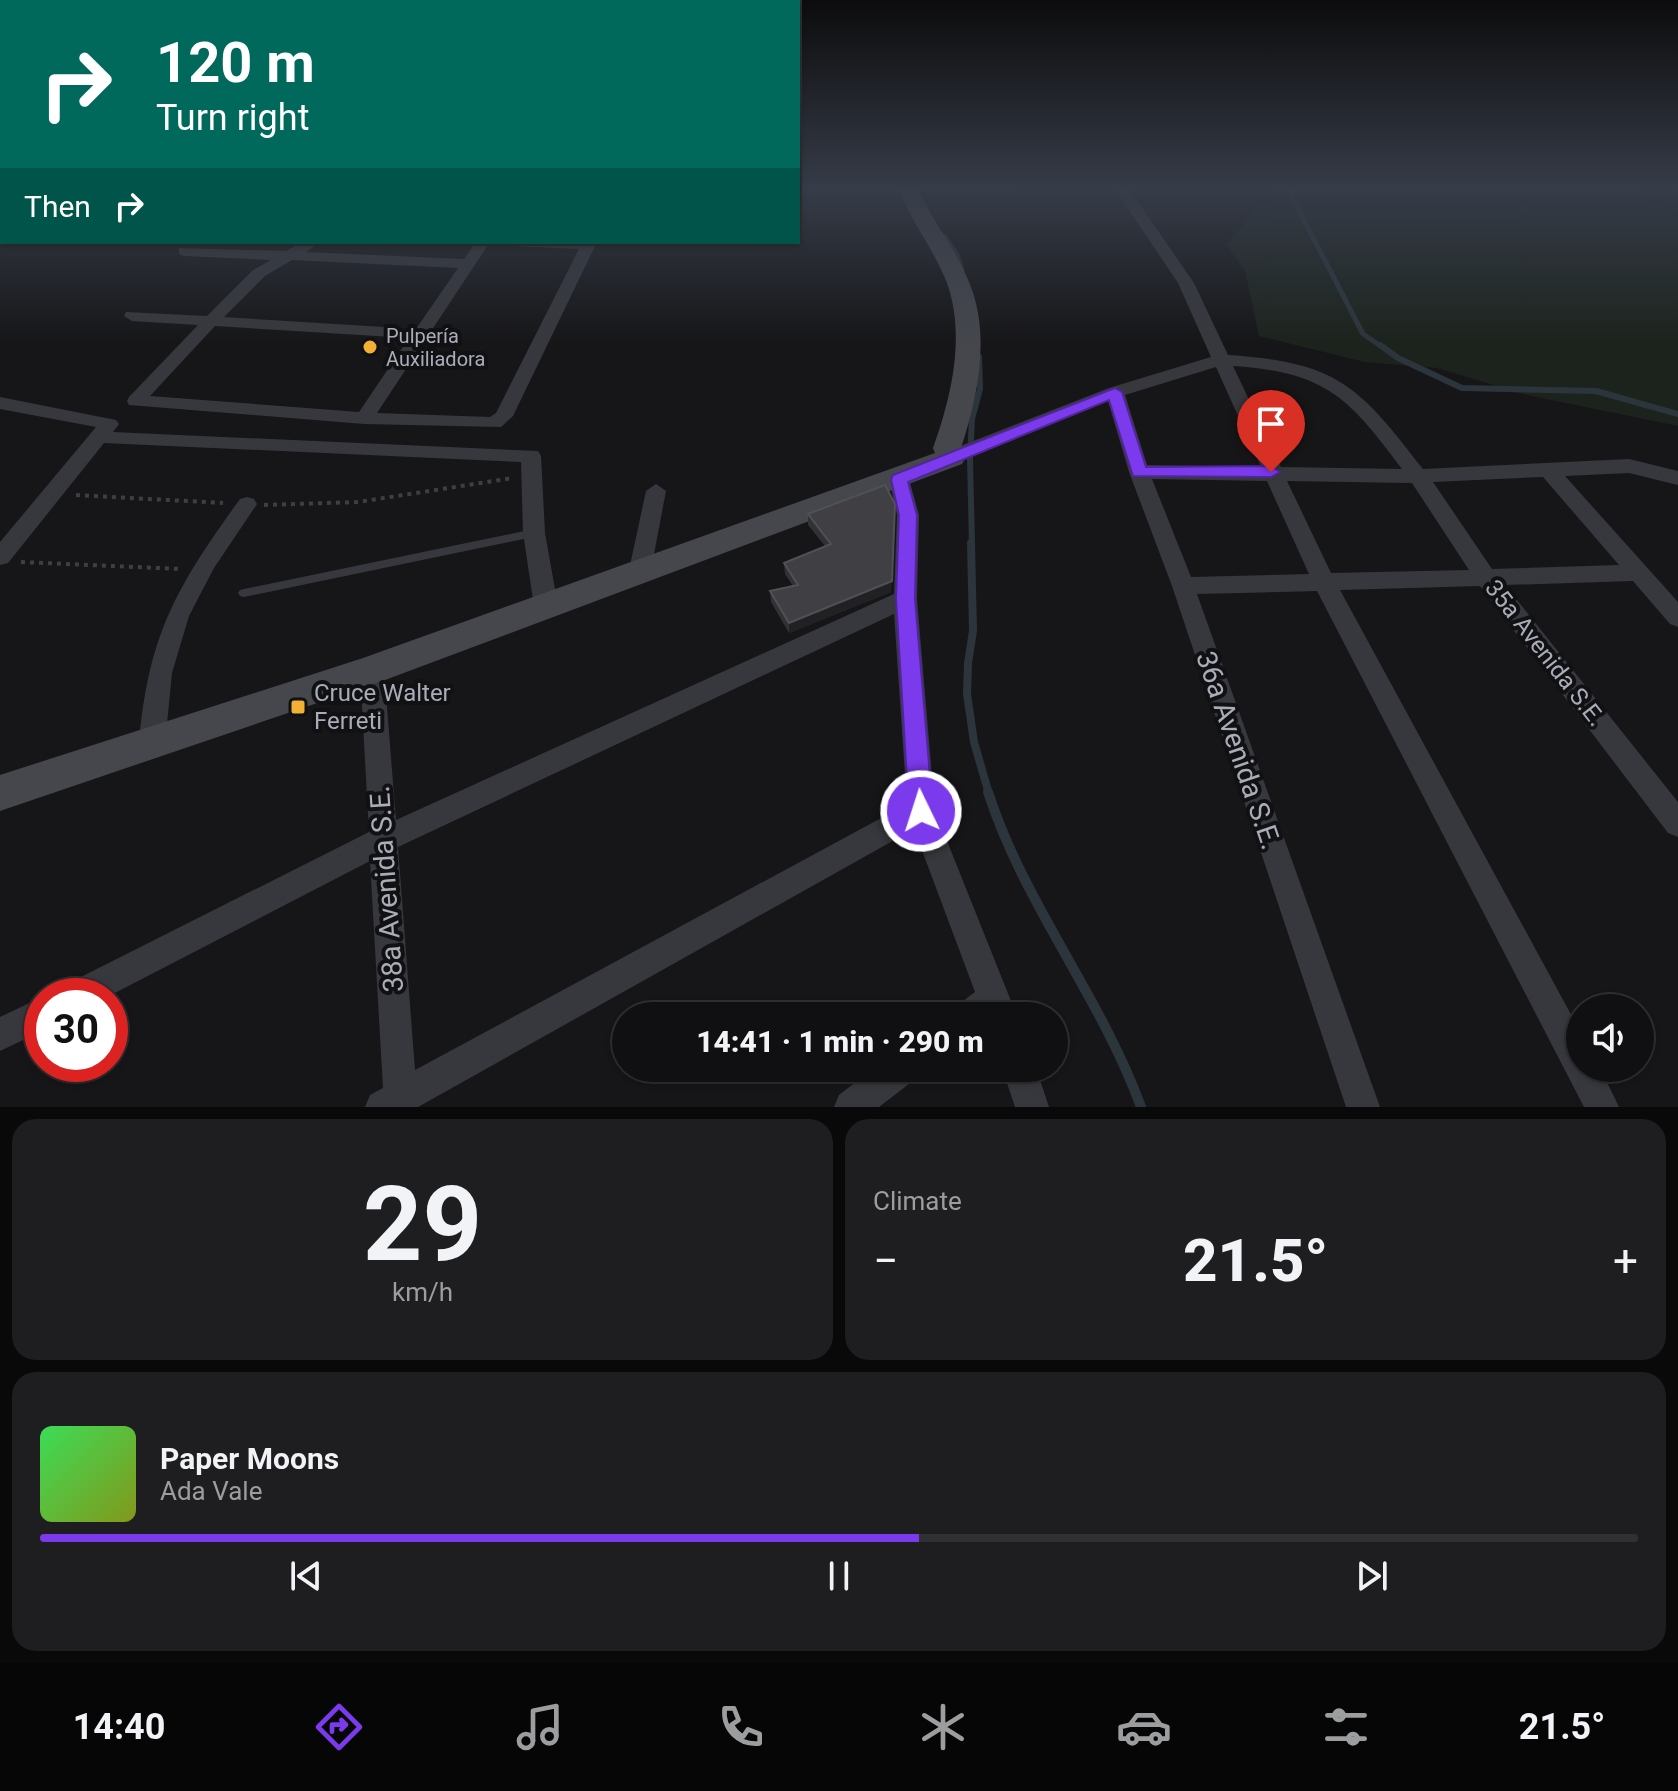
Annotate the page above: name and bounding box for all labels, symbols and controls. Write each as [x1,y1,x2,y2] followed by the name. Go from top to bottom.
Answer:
[156,30,315,96] text: 120 m
[24,32,128,136] icon: right
[156,97,309,139] text: Turn right
[107,184,151,228] icon: right
[24,189,91,224] text: Then
[386,324,485,371] place label: Pulpería Auxiliadora
[361,338,379,356] marker: Pulpería Auxiliadora
[1237,390,1305,472] pin
[1249,402,1293,446] icon: arrive
[1479,574,1611,732] street label: 35a Avenida S.E.
[1189,647,1288,853] street label: 36a Avenida S.E.
[314,679,451,735] place label: Cruce Walter Ferreti
[289,698,307,716] marker: Cruce Walter Ferreti
[879,769,963,853] position arrow
[363,785,410,993] street label: 38a Avenida S.E.
[24,978,128,1082] speed limit sign: 30
[1566,994,1654,1082] map controls
[1566,994,1654,1082] button: sound
[696,1024,984,1059] text: 14:41 · 1 min · 290 m
[363,1164,482,1285] text: 29
[873,1186,962,1216] text: Climate
[1183,1225,1328,1296] text: 21.5°
[873,1235,898,1287] text: −
[1613,1235,1638,1287] text: +
[392,1277,453,1307] text: km/h
[160,1441,339,1476] text: Paper Moons
[160,1476,262,1506] text: Ada Vale
[284,1554,328,1598] icon: previous
[817,1554,861,1598] icon: pause
[1350,1554,1394,1598] icon: next
[311,1699,367,1755] icon: directions
[512,1699,568,1755] icon: music
[713,1699,769,1755] icon: phone
[915,1699,971,1755] icon: climate
[1116,1699,1172,1755] icon: car
[1318,1699,1374,1755] icon: filters
[73,1706,165,1748] text: 14:40
[1519,1706,1605,1748] text: 21.5°

